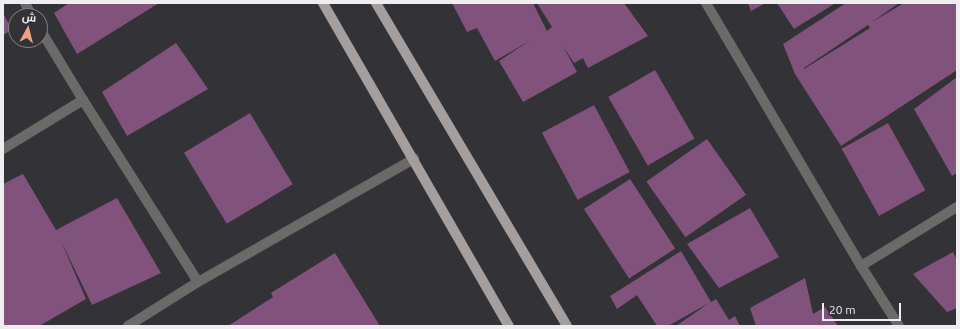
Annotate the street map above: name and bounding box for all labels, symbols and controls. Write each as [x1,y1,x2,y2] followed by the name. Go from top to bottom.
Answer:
[8,8,48,48] north arrow
[22,10,37,24] text: ش
[824,295,903,321] scale bar
[829,303,856,316] text: 20 m

